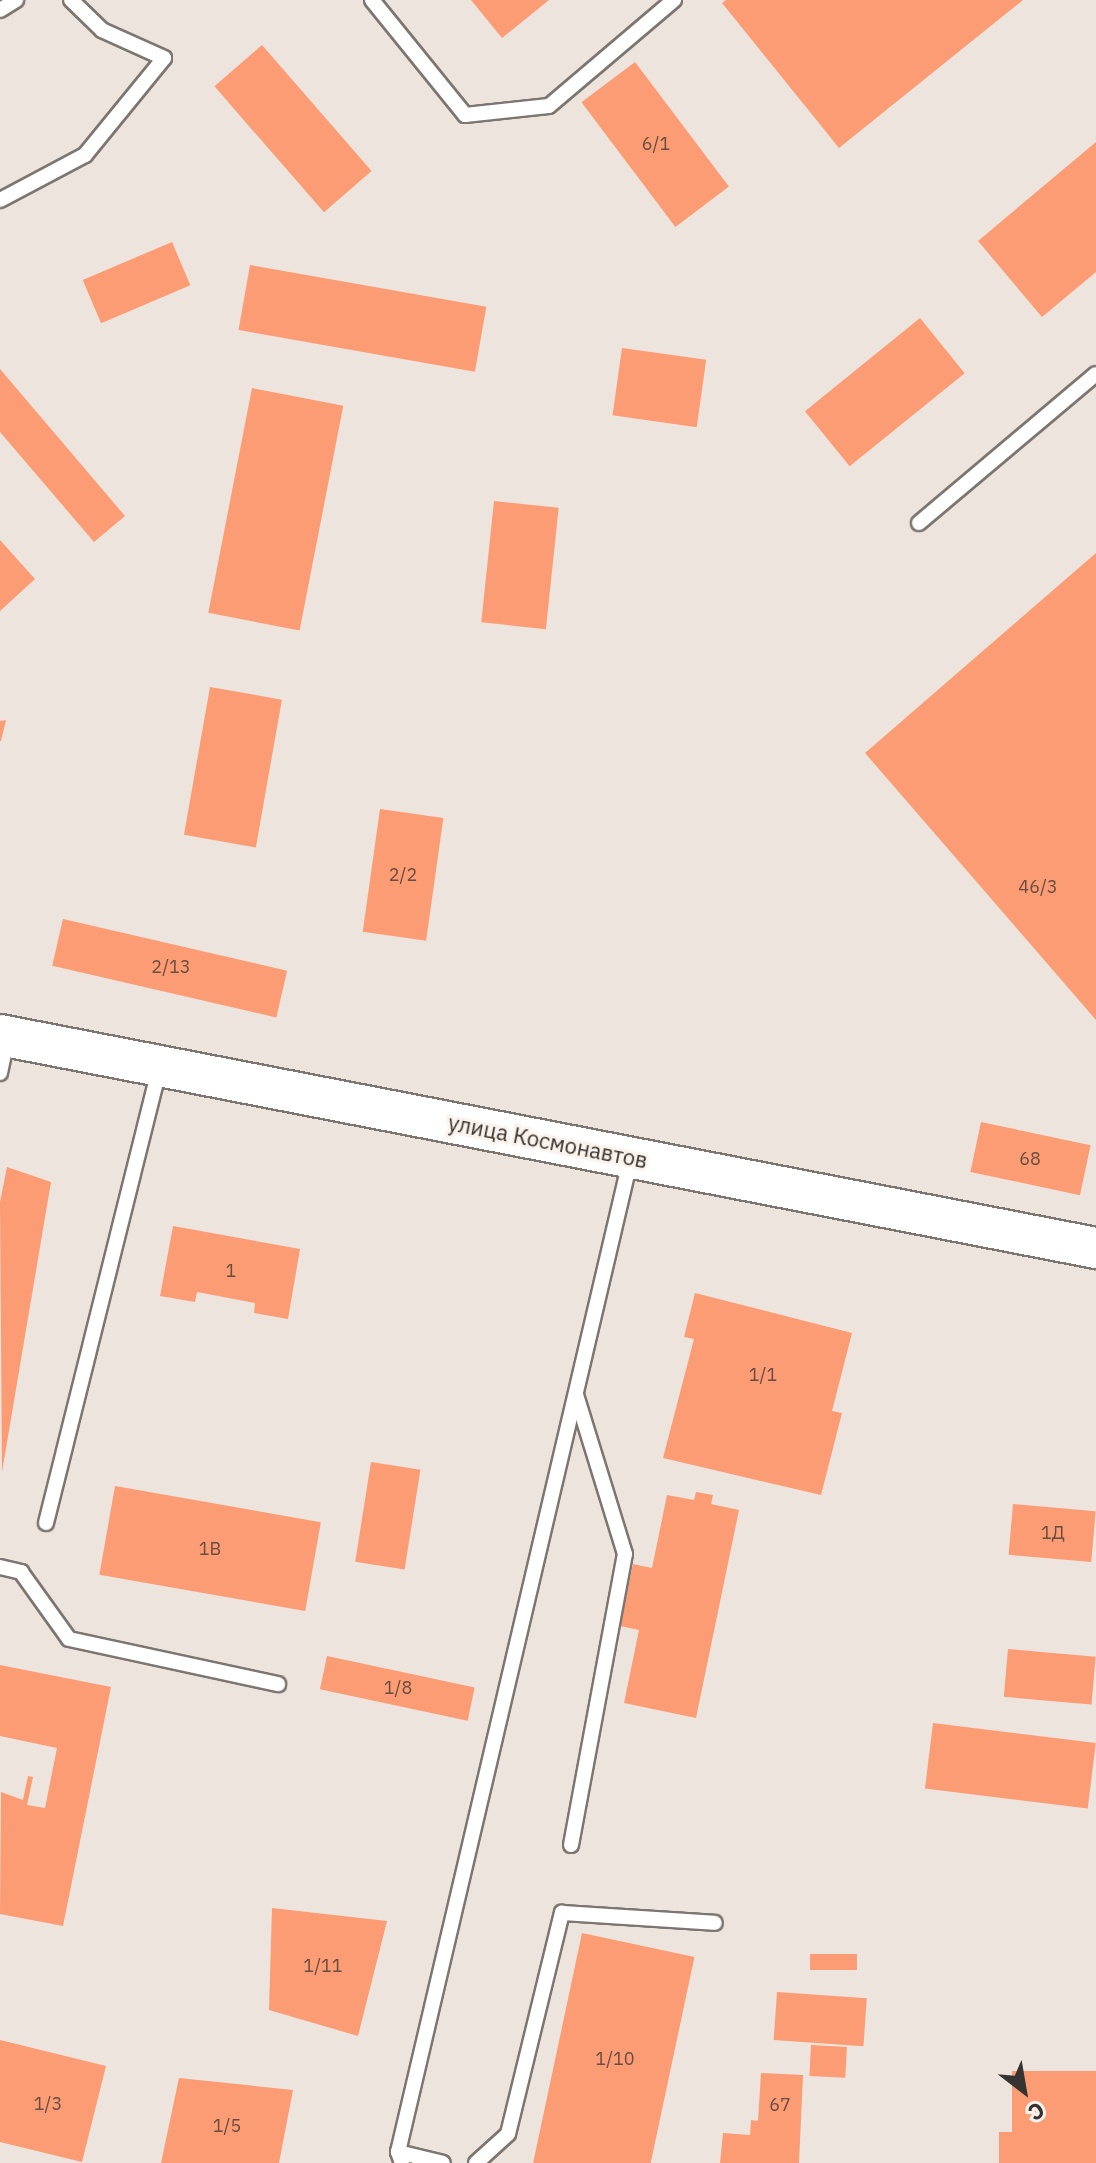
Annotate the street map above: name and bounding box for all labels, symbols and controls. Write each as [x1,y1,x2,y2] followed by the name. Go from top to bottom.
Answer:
[642,133,670,155] house number: 6/1
[389,864,417,886] house number: 2/2
[1018,876,1058,898] house number: 46/3
[151,956,191,978] house number: 2/13
[446,1109,650,1173] street label: улица Космонавтов
[1019,1148,1041,1170] house number: 68
[226,1260,236,1282] house number: 1
[749,1364,777,1386] house number: 1/1
[1041,1522,1065,1544] house number: 1Д
[199,1538,221,1560] house number: 1В
[384,1677,412,1699] house number: 1/8
[303,1955,343,1977] house number: 1/11
[595,2048,635,2070] house number: 1/10
[984,2051,1064,2131] north arrow
[34,2093,62,2115] house number: 1/3
[769,2094,791,2116] house number: 67
[1023,2096,1050,2128] text: С
[213,2115,241,2137] house number: 1/5

